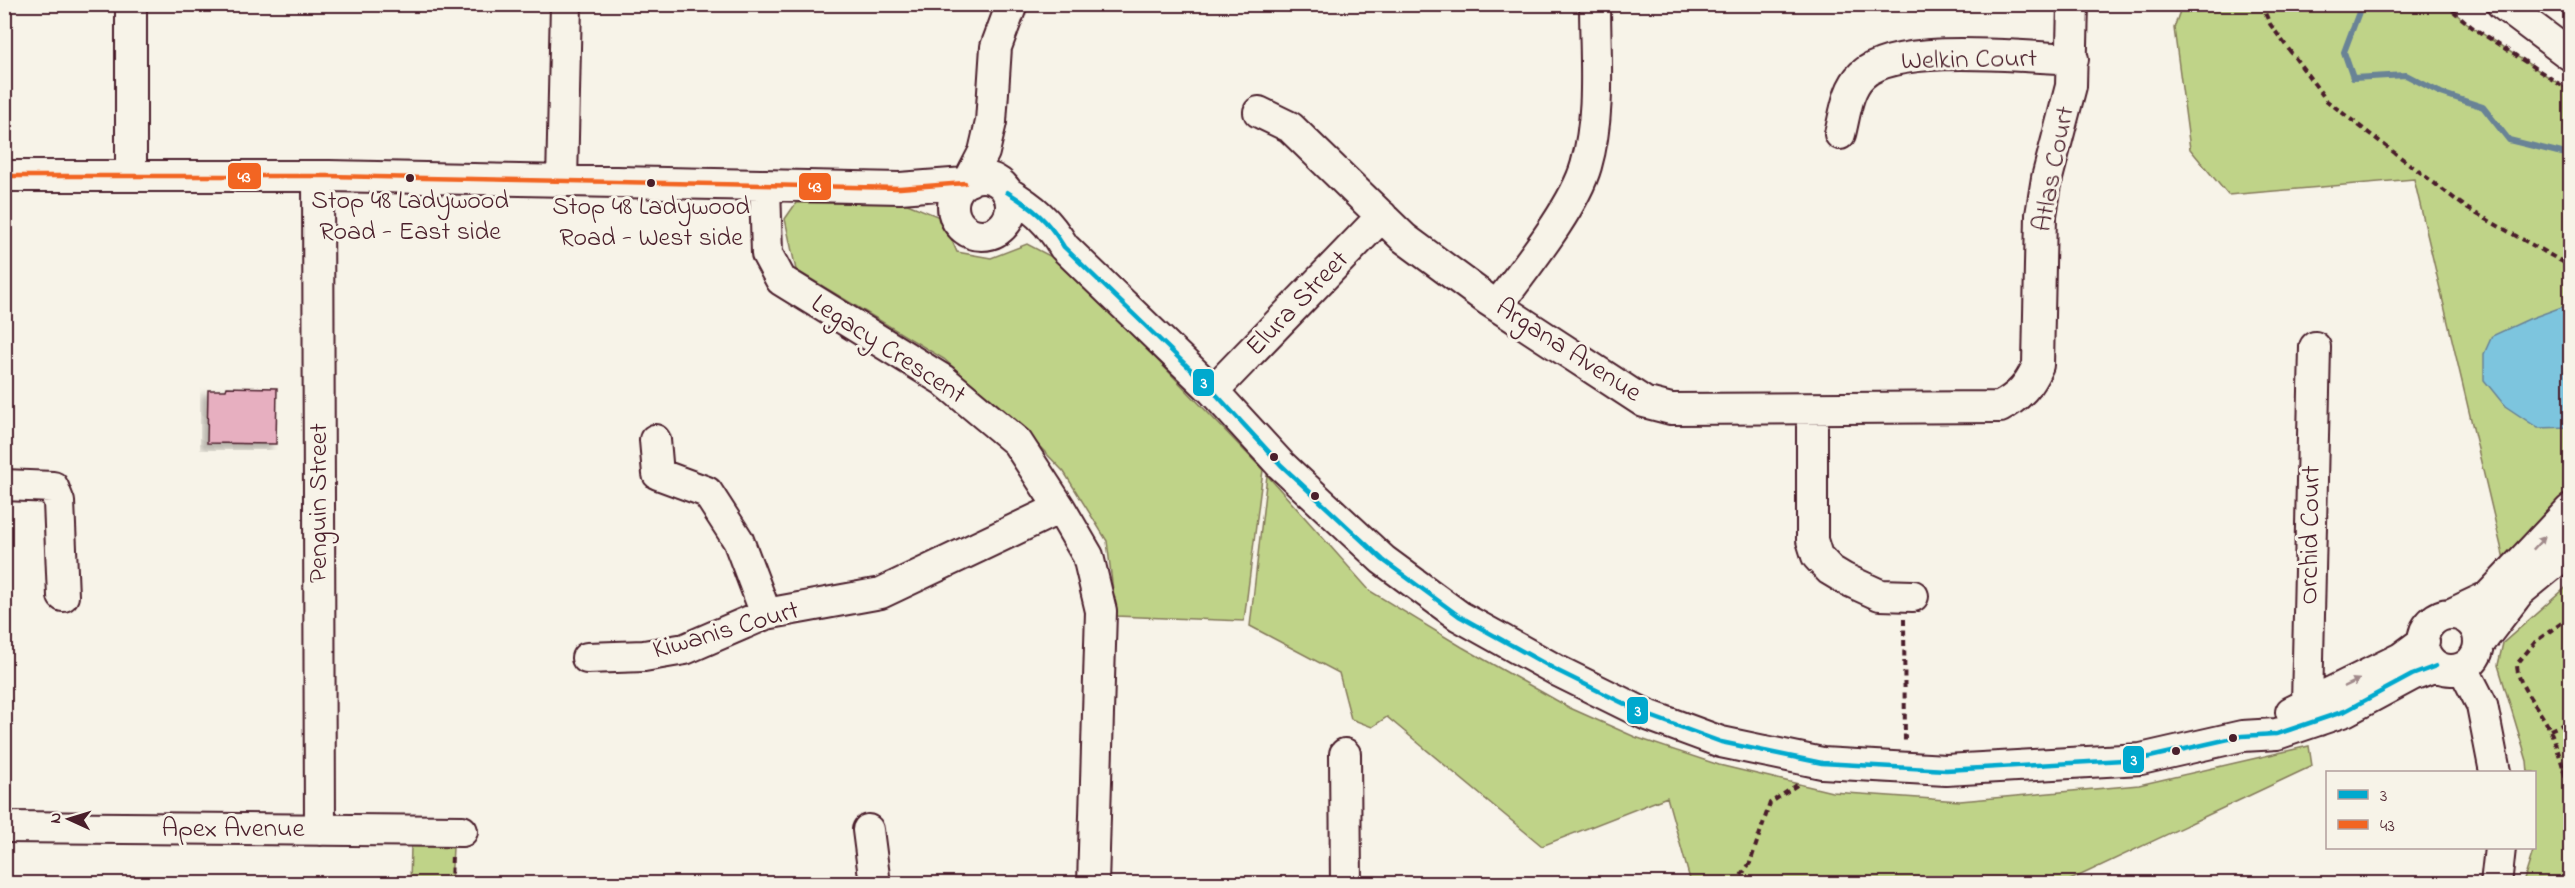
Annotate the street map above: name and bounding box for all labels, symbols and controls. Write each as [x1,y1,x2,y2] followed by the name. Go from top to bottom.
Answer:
[1901,39,2037,81] street label: Welkin Court
[2023,103,2085,235] street label: Atlas Court
[227,162,262,190] line badge: 43
[236,166,251,190] text: 43
[404,172,416,184] marker: Stop 48 Ladywood Road - East side
[798,172,832,201] line badge: 43
[807,176,822,200] text: 43
[645,177,657,189] marker: Stop 48 Ladywood Road - West side
[311,183,509,252] place label: Stop 48 Ladywood Road - East side
[552,189,750,258] place label: Stop 48 Ladywood Road - West side
[1237,242,1359,366] street label: Elura Street
[803,285,973,415] street label: Legacy Crescent
[1487,289,1649,413] street label: Argana Avenue
[1192,368,1215,397] line badge: 3
[1200,372,1208,396] text: 3
[300,423,339,583] street label: Penguin Street
[1268,451,1280,463] unlabelled marker
[2290,465,2332,605] street label: Orchid Court
[1309,490,1321,502] unlabelled marker
[2532,536,2546,550] one-way arrow
[648,592,804,670] street label: Kiwanis Court
[2343,678,2360,688] one-way arrow
[1626,696,1649,725] line badge: 3
[1634,700,1642,724] text: 3
[2227,732,2239,744] unlabelled marker
[2122,745,2145,774] line badge: 3
[2170,745,2182,757] unlabelled marker
[2130,749,2138,773] text: 3
[2326,771,2536,849] legend
[2380,784,2387,810] text: 3
[39,789,99,849] north arrow
[162,810,305,849] street label: Apex Avenue
[44,812,68,824] text: N
[2380,814,2395,840] text: 43

